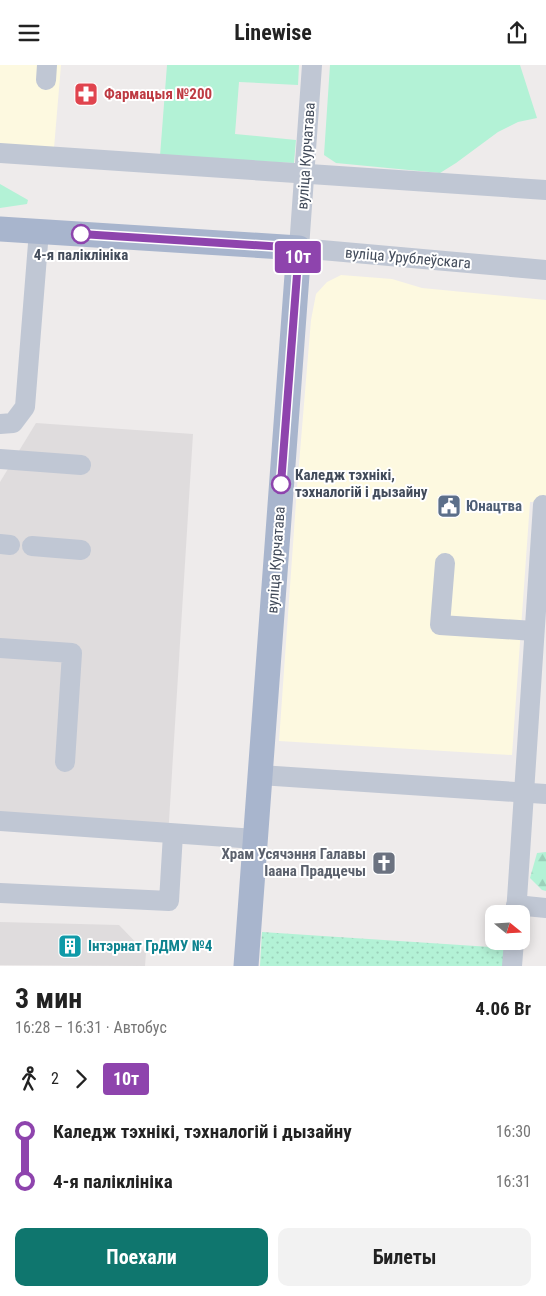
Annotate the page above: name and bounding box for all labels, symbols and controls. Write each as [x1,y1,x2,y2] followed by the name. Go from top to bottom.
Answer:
[15,19,43,47] icon: menu
[503,19,531,47] icon: share
[234,20,312,45] text: Linewise
[73,81,99,107] pharmacy icon: Фармацыя №200
[104,85,212,103] place label: Фармацыя №200
[293,102,319,210] street label: вуліца Курчатава
[71,224,91,244] marker: 4-я паліклініка
[269,241,327,273] line badge: 10т
[344,244,472,272] street label: вуліца Урублеўскага
[34,246,128,264] place label: 4-я паліклініка
[285,246,311,267] text: 10т
[295,466,428,501] place label: Каледж тэхнікі, тэхналогій і дызайну
[271,474,291,494] marker: Каледж тэхнікі, тэхналогій і дызайну
[436,493,462,519] public building icon: Юнацтва
[466,497,522,515] place label: Юнацтва
[263,506,289,614] street label: вуліца Курчатава
[221,845,366,880] place label: Храм Усячэння Галавы Іаана Прадцечы
[371,850,397,876] church icon: Храм Усячэння Галавы Іаана Прадцечы
[485,905,530,950] north arrow
[485,905,530,950] map controls
[57,933,83,959] building icon: Інтэрнат ГрДМУ №4
[88,937,213,955] place label: Інтэрнат ГрДМУ №4
[15,982,82,1015] text: 3 мин
[475,997,531,1020] text: 4.06 Br
[15,1018,167,1037] text: 16:28 – 16:31 · Автобус
[15,1065,43,1093] icon: walk
[67,1065,95,1093] icon: forward
[113,1068,139,1089] text: 10т
[51,1069,59,1088] text: 2
[53,1120,352,1143] text: Каледж тэхнікі, тэхналогій і дызайну
[496,1122,531,1141] text: 16:30
[53,1170,173,1193] text: 4-я паліклініка
[496,1172,531,1191] text: 16:31
[15,1228,268,1286] button: Поехали
[278,1228,531,1286] button: Билеты

